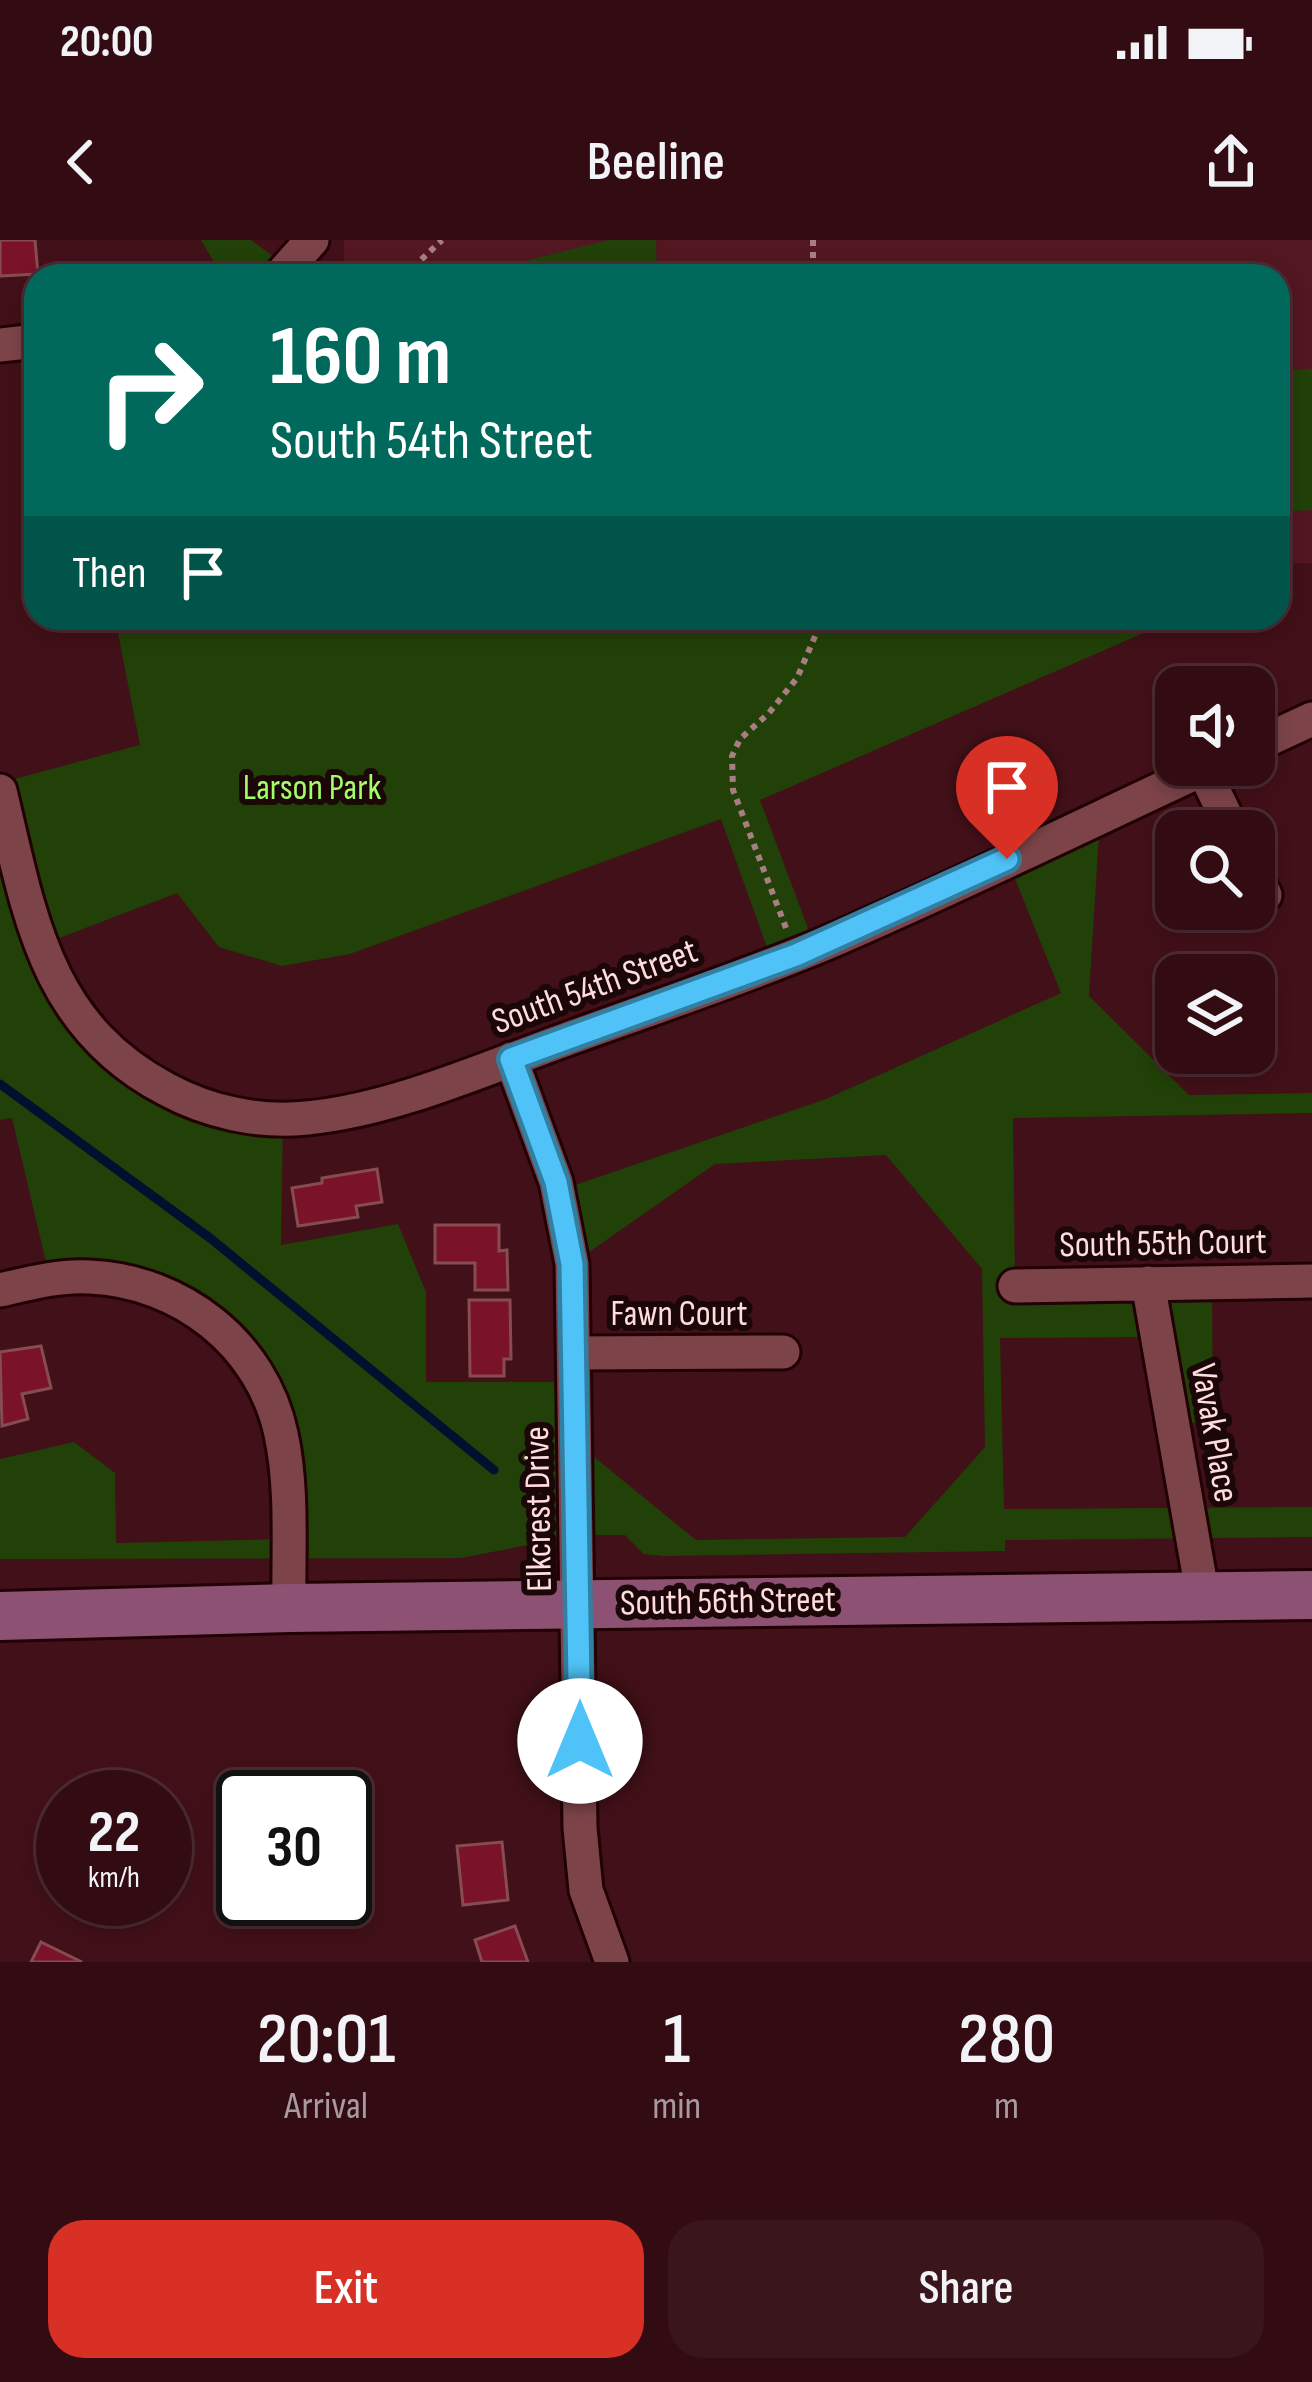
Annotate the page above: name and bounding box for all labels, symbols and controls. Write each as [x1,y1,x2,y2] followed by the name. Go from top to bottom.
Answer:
[60,15,154,70] text: 20:00
[48,129,114,195] icon: back
[1198,129,1264,195] icon: share
[587,130,725,195] text: Beeline
[270,307,451,408] text: 160 m
[72,312,228,468] icon: right
[270,409,593,474] text: South 54th Street
[170,540,236,606] icon: arrive
[72,546,146,601] text: Then
[1155,666,1275,1074] map controls
[1155,666,1275,786] button: sound
[956,736,1058,859] pin
[974,754,1040,820] icon: arrive
[243,767,382,810] park label: Larson Park
[1155,810,1275,930] button: search
[487,930,703,1044] street label: South 54th Street
[1155,954,1275,1074] button: layers
[1059,1221,1267,1267] street label: South 55th Court
[611,1293,747,1336] street label: Fawn Court
[1181,1360,1247,1506] street label: Vavak Place
[516,1426,562,1592] street label: Elkcrest Drive
[620,1579,836,1625] street label: South 56th Street
[517,1678,643,1804] position arrow
[216,1770,372,1926] speed limit sign: 30
[88,1797,140,1869] text: 22
[88,1860,140,1896] text: km/h
[257,1997,395,2084] text: 20:01
[663,1997,690,2084] text: 1
[958,1997,1055,2084] text: 280
[284,2083,368,2130] text: Arrival
[652,2083,701,2130] text: min
[994,2083,1019,2130] text: m
[48,2220,644,2358] button: Exit
[668,2220,1264,2358] button: Share

